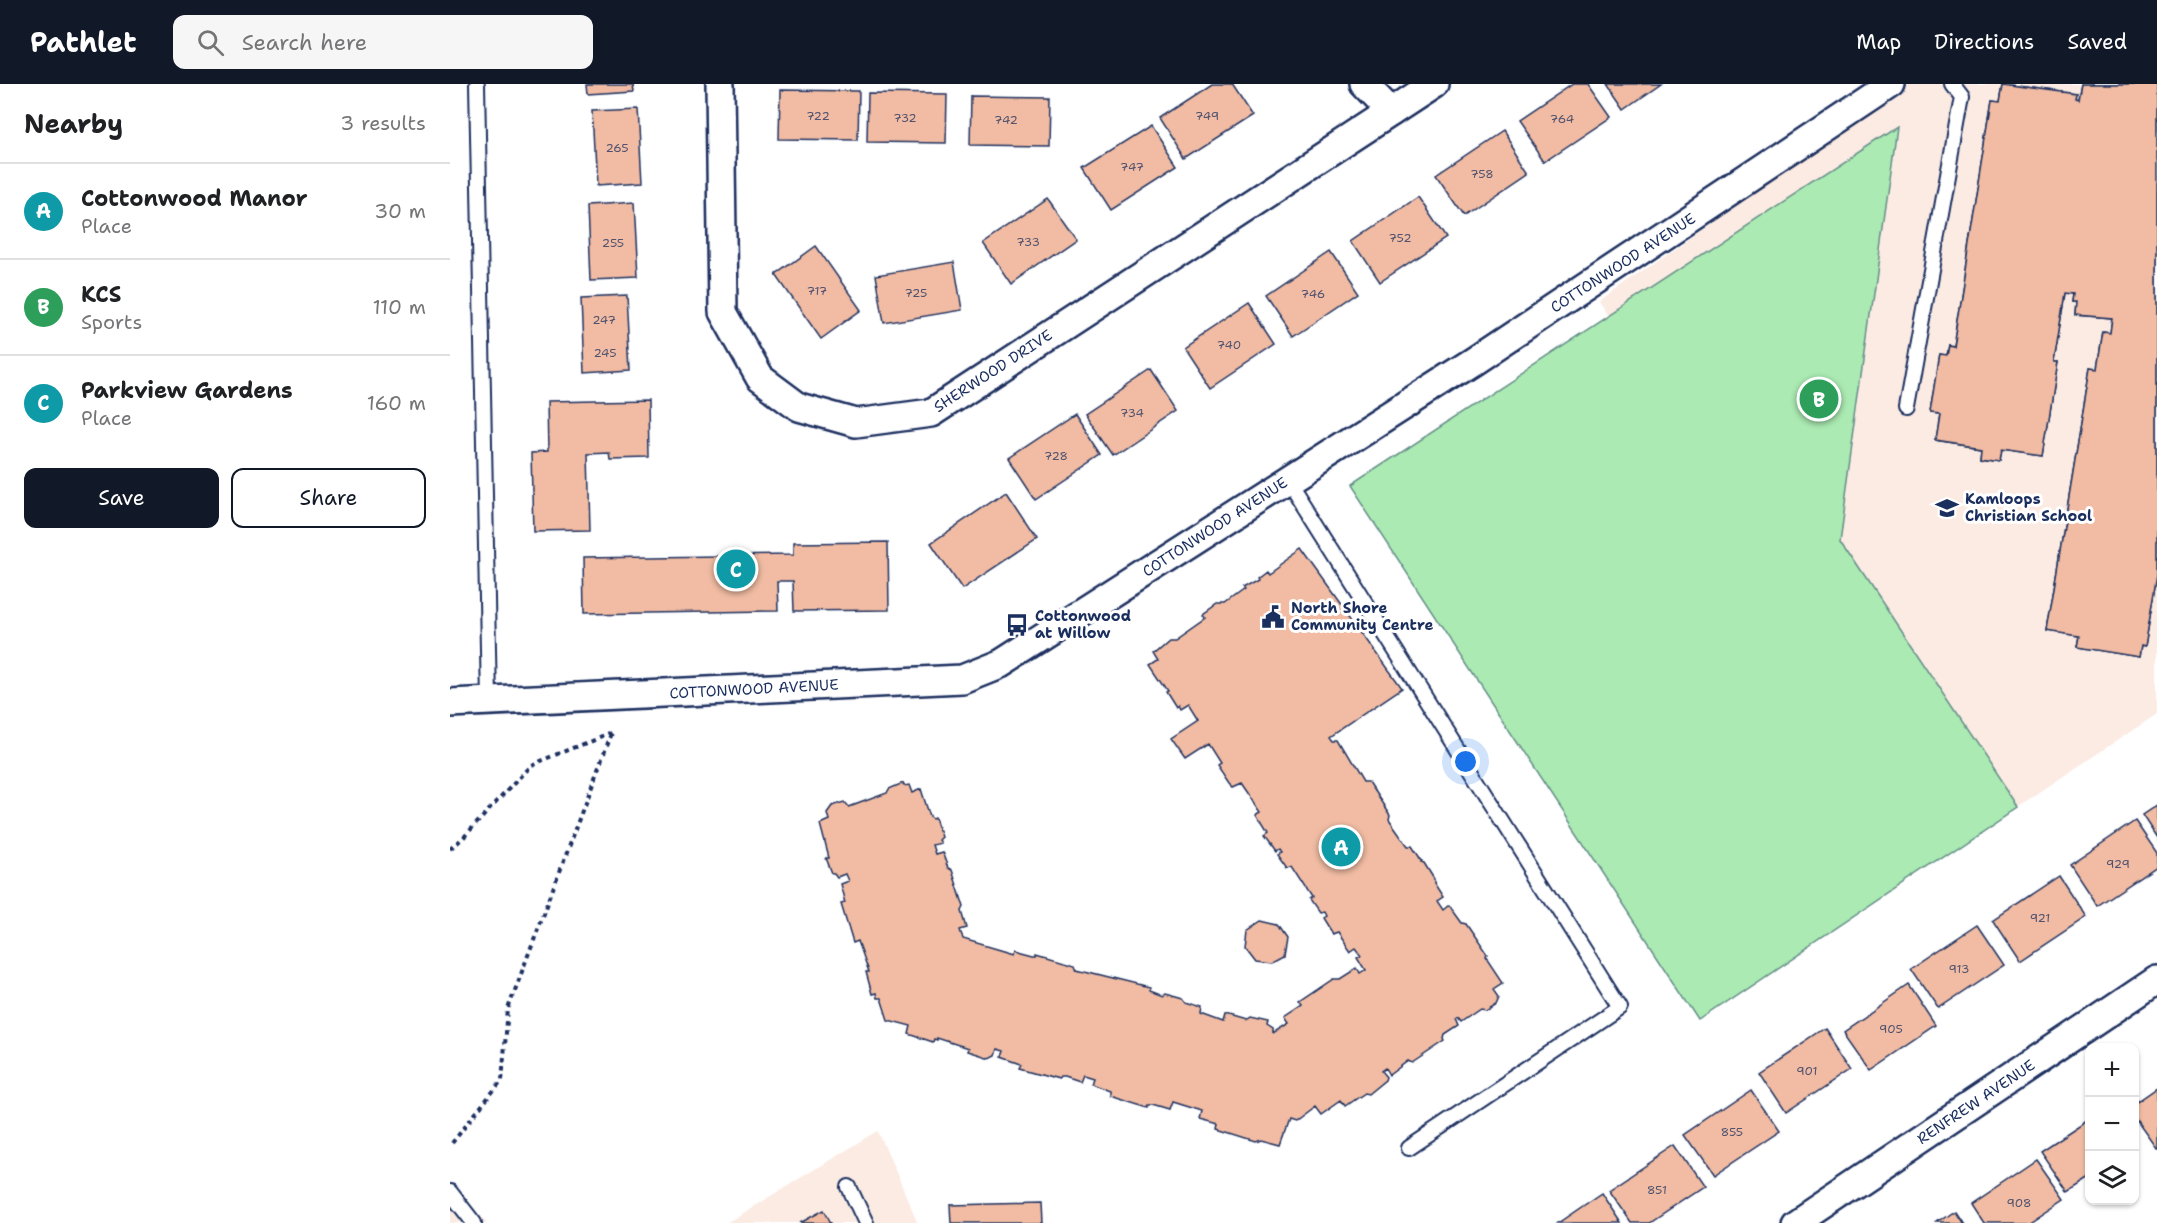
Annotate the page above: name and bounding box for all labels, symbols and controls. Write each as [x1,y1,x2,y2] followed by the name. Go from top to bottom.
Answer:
[173,15,593,69] search box
[30,23,137,61] text: Pathlet
[194,26,227,59] icon: search
[242,28,367,57] text: Search here
[1856,28,1901,56] text: Map
[1934,28,2034,56] text: Directions
[2067,28,2127,56] text: Saved
[24,106,123,141] text: Nearby
[806,108,830,124] house number: 722
[1195,108,1219,124] house number: 749
[340,110,426,136] text: 3 results
[893,110,917,126] house number: 732
[1550,111,1574,127] house number: 764
[994,112,1018,128] house number: 742
[605,140,629,156] house number: 265
[1120,159,1144,175] house number: 747
[1470,166,1494,182] house number: 758
[81,184,308,213] text: Cottonwood Manor
[36,198,51,224] text: A
[374,198,426,224] text: 30 m
[1547,208,1699,318] street label: COTTONWOOD AVENUE
[81,213,132,239] text: Place
[1388,230,1412,246] house number: 752
[1016,234,1040,250] house number: 733
[602,235,624,251] house number: 255
[81,280,121,309] text: KCS
[807,283,827,299] house number: 717
[905,285,927,301] house number: 725
[1301,286,1325,302] house number: 746
[37,294,50,320] text: B
[372,294,426,320] text: 110 m
[81,309,142,335] text: Sports
[592,312,616,328] house number: 247
[930,325,1056,417] street label: SHERWOOD DRIVE
[1217,337,1241,353] house number: 740
[593,345,617,361] house number: 245
[81,376,293,405] text: Parkview Gardens
[1800,376,1838,422] pin: B
[37,390,50,416] text: C
[367,390,426,416] text: 160 m
[81,405,132,431] text: Place
[1120,405,1144,421] house number: 734
[1044,448,1068,464] house number: 728
[24,468,219,528] button: Save
[231,468,426,528] button: Share
[1139,472,1291,582] street label: COTTONWOOD AVENUE
[1965,489,2092,526] place label: Kamloops Christian School
[1934,495,1960,521] school or university icon: Kamloops Christian School
[716,546,756,592] pin: C
[1291,598,1433,635] place label: North Shore Community Centre
[1260,604,1286,630] public building icon: North Shore Community Centre
[1035,606,1131,643] place label: Cottonwood at Willow
[1004,612,1030,638] bus stop icon: Cottonwood at Willow
[669,675,839,703] street label: COTTONWOOD AVENUE
[1451,747,1480,776] your location
[1322,824,1360,870] pin: A
[2106,856,2130,872] house number: 929
[2030,910,2050,926] house number: 921
[1949,961,1969,977] house number: 913
[1879,1021,1903,1037] house number: 905
[2085,1043,2139,1205] map controls
[2085,1043,2139,1097] button: +
[1913,1055,2039,1149] street label: RENFREW AVENUE
[1796,1063,1818,1079] house number: 901
[2085,1097,2139,1151] button: −
[1721,1124,1743,1140] house number: 855
[2085,1151,2139,1205] button: layers
[1647,1182,1667,1198] house number: 851
[2007,1195,2031,1211] house number: 908

